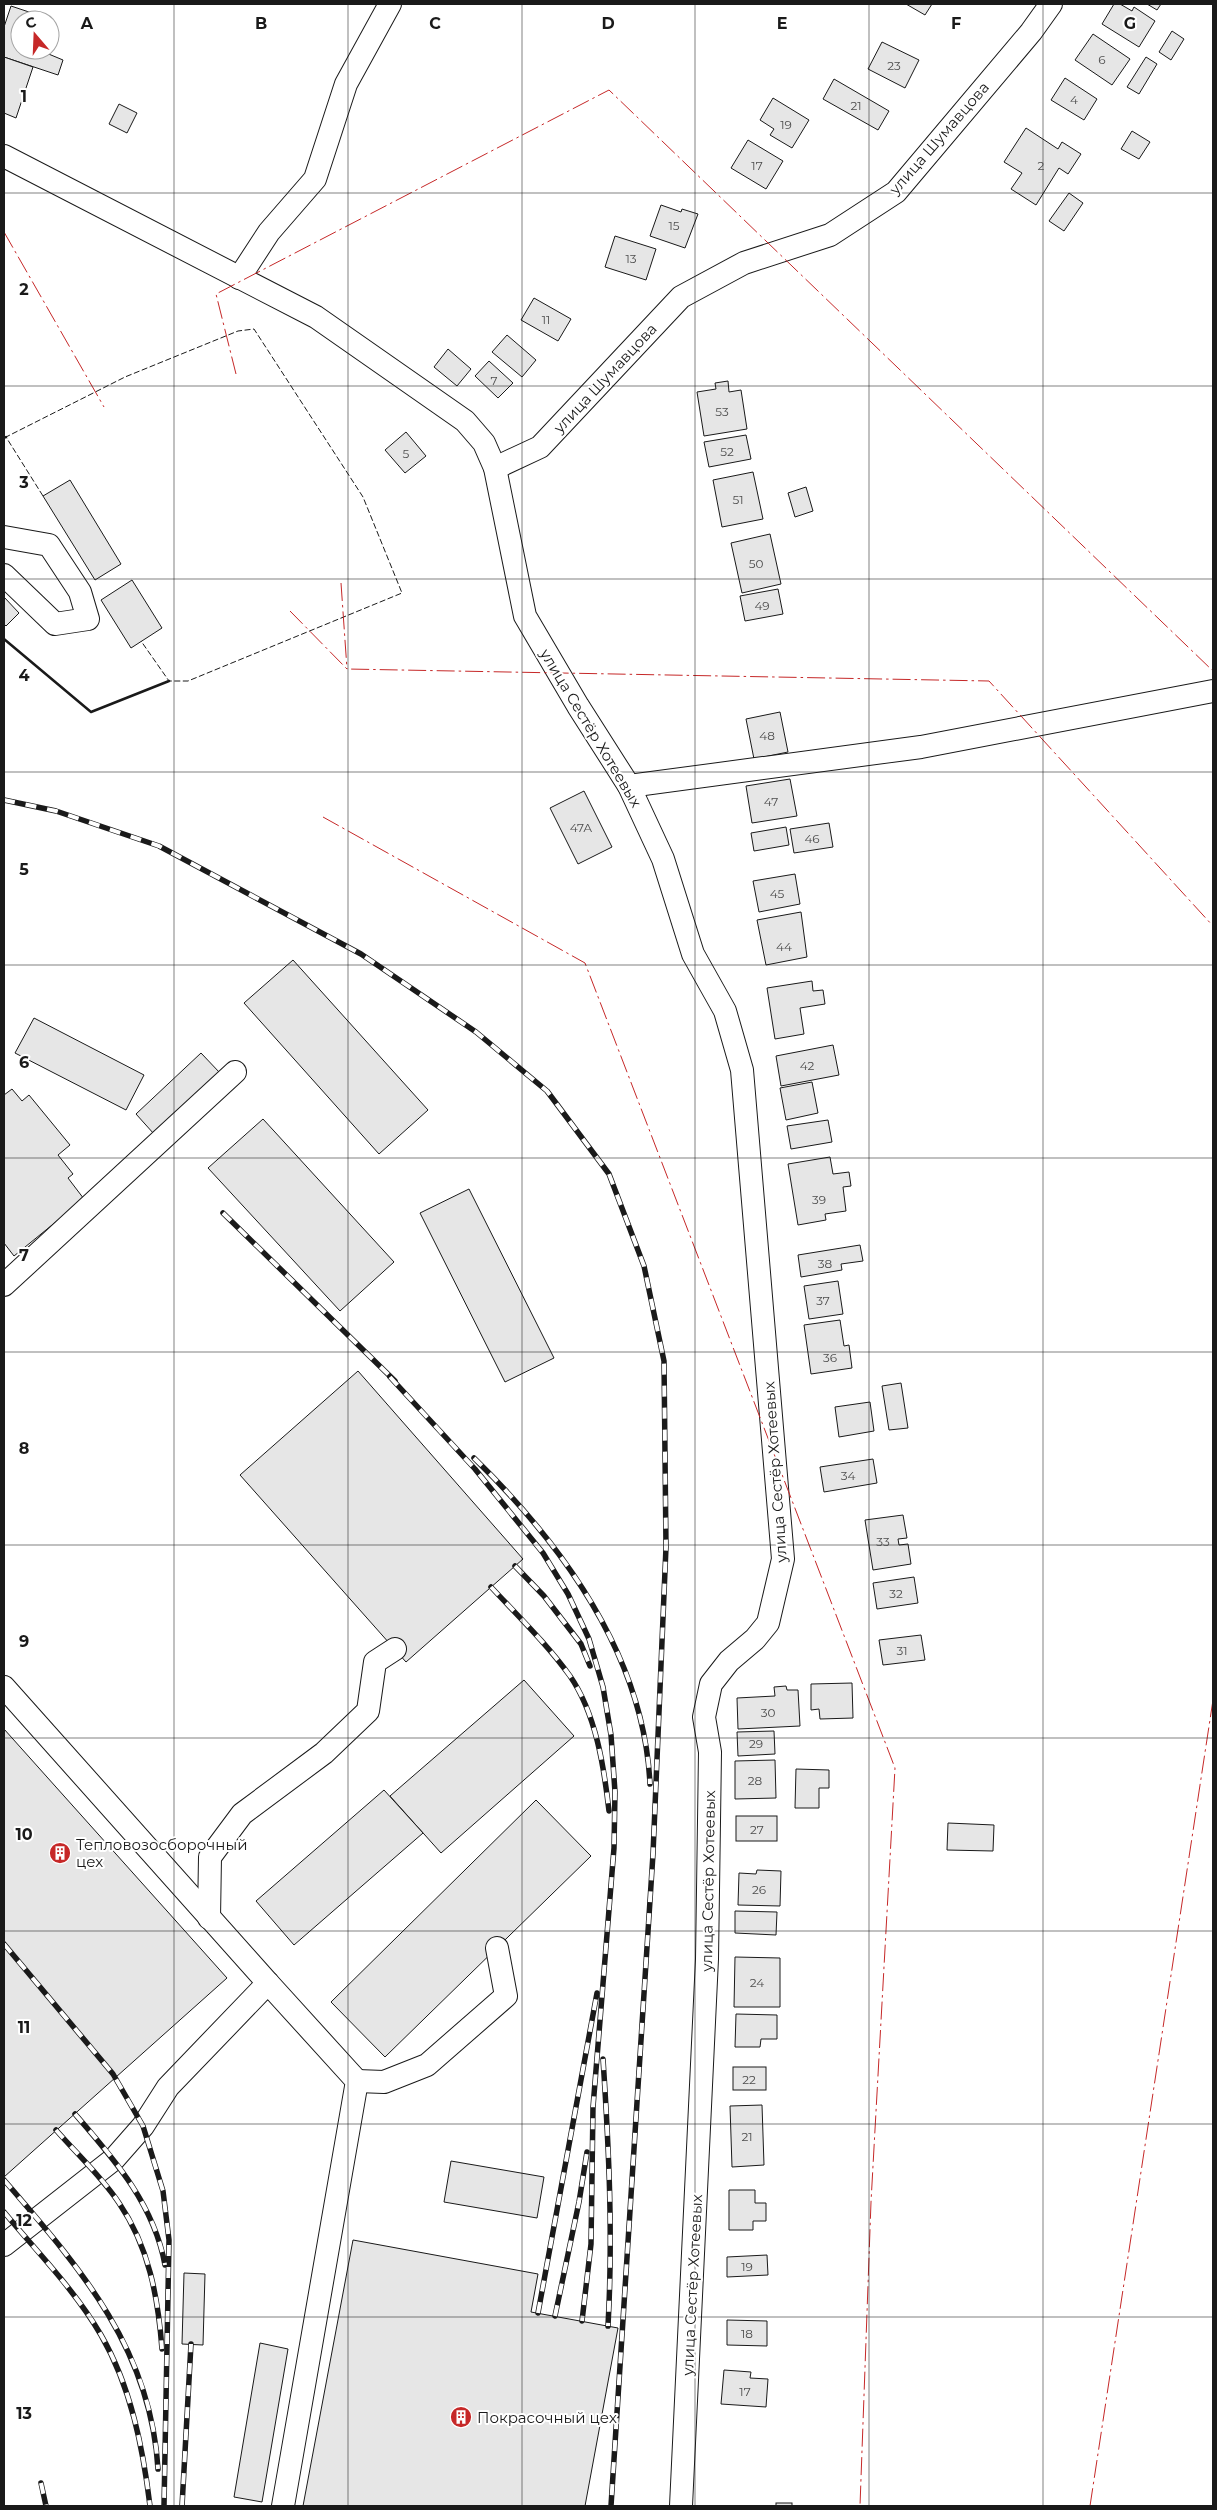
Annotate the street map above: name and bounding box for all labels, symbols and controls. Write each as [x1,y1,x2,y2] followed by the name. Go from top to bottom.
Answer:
[10,10,60,60] north arrow
[23,13,39,33] text: С
[80,14,94,33] text: A
[255,14,267,33] text: B
[429,14,441,33] text: C
[601,14,615,33] text: D
[777,14,787,33] text: E
[951,14,961,33] text: F
[1124,14,1136,33] text: G
[1098,52,1106,67] house number: 6
[887,58,901,73] house number: 23
[884,78,993,199] street label: улица Шумавцова
[21,87,27,106] text: 1
[1070,92,1078,107] house number: 4
[850,98,862,113] house number: 21
[780,117,792,132] house number: 19
[751,158,763,173] house number: 17
[1038,158,1045,173] house number: 2
[668,218,680,233] house number: 15
[625,251,637,266] house number: 13
[19,280,29,299] text: 2
[542,312,550,327] house number: 11
[549,319,661,437] street label: улица Шумавцова
[490,373,498,388] house number: 7
[715,404,729,419] house number: 53
[720,444,734,459] house number: 52
[403,446,410,461] house number: 5
[18,473,29,492] text: 3
[732,492,744,507] house number: 51
[749,556,763,571] house number: 50
[754,598,770,613] house number: 49
[536,644,646,811] street label: улица Сестёр Хотеевых
[18,666,30,685] text: 4
[759,728,775,743] house number: 48
[764,794,778,809] house number: 47
[570,820,592,835] house number: 47А
[804,831,820,846] house number: 46
[19,860,29,879] text: 5
[770,886,785,901] house number: 45
[776,939,792,954] house number: 44
[19,1053,29,1072] text: 6
[800,1058,815,1073] house number: 42
[812,1192,826,1207] house number: 39
[19,1246,29,1265] text: 7
[818,1256,833,1271] house number: 38
[816,1293,830,1308] house number: 37
[823,1350,837,1365] house number: 36
[759,1381,791,1564] street label: улица Сестёр Хотеевых
[19,1439,29,1458] text: 8
[841,1468,855,1483] house number: 34
[876,1534,890,1549] house number: 33
[889,1586,903,1601] house number: 32
[19,1632,29,1651] text: 9
[896,1643,908,1658] house number: 31
[761,1705,775,1720] house number: 30
[749,1736,763,1751] house number: 29
[748,1773,763,1788] house number: 28
[697,1790,719,1973] street label: улица Сестёр Хотеевых
[750,1822,764,1837] house number: 27
[15,1825,33,1844] text: 10
[76,1835,248,1871] place label: Тепловозосборочный цех
[48,1841,72,1865] building icon: Тепловозосборочный цех
[752,1882,766,1897] house number: 26
[750,1975,764,1990] house number: 24
[18,2018,30,2037] text: 11
[742,2072,756,2087] house number: 22
[741,2129,753,2144] house number: 21
[678,2194,706,2377] street label: улица Сестёр Хотеевых
[16,2211,32,2230] text: 12
[741,2259,753,2274] house number: 19
[741,2326,753,2341] house number: 18
[739,2384,751,2399] house number: 17
[16,2404,32,2423] text: 13
[449,2405,473,2429] building icon: Покрасочный цех
[477,2408,617,2427] place label: Покрасочный цех

